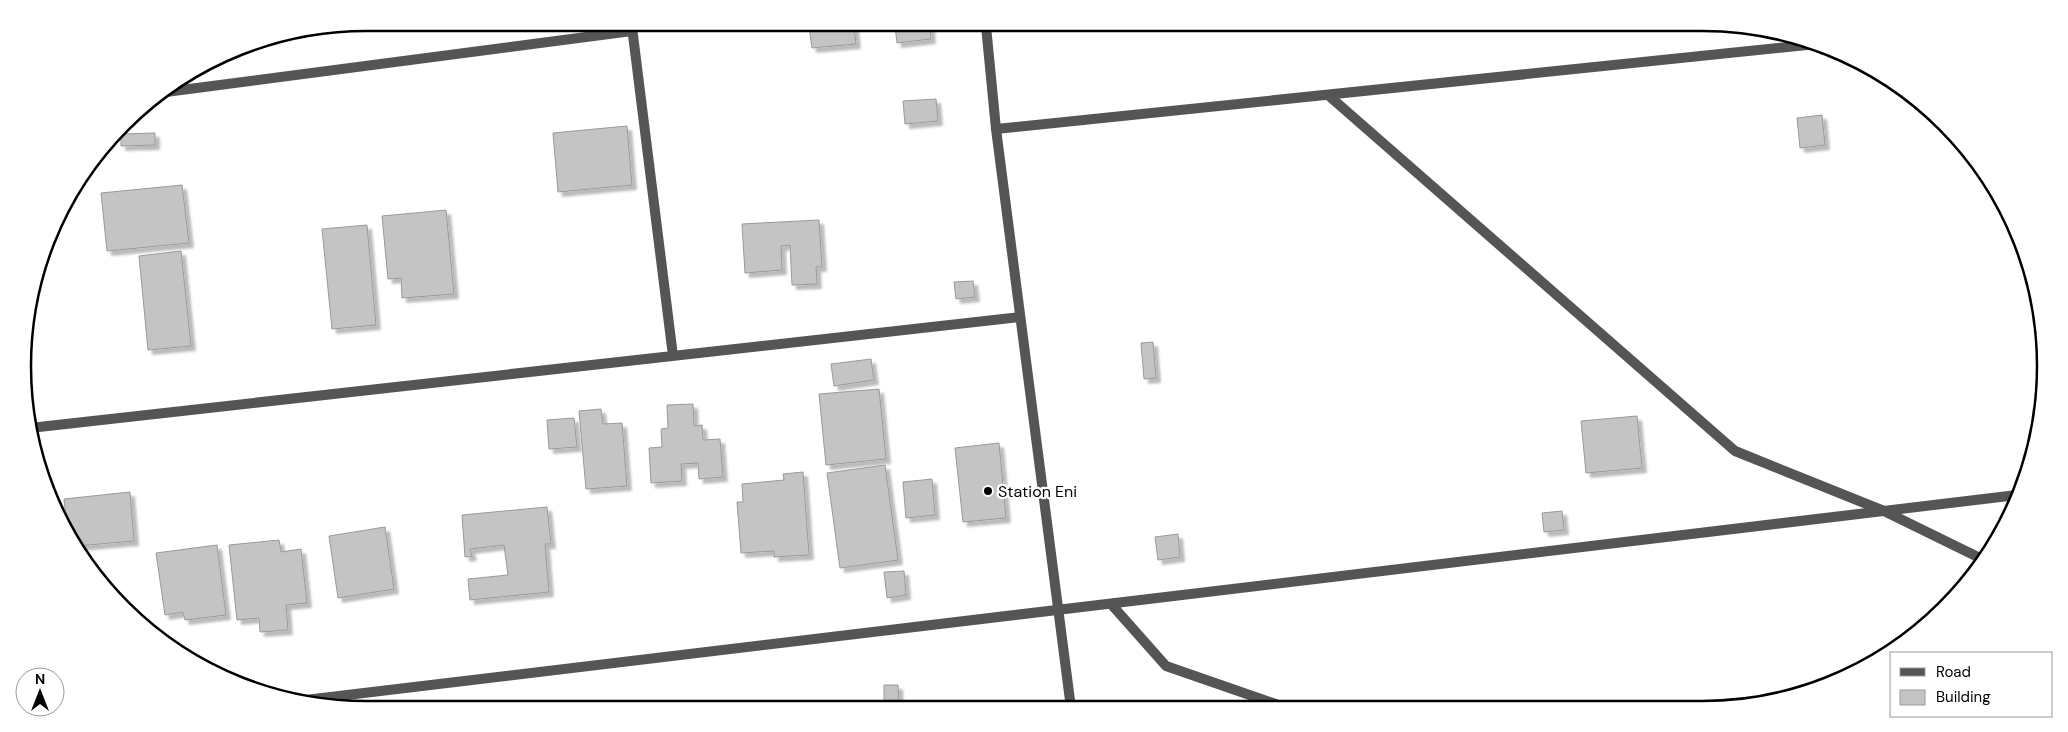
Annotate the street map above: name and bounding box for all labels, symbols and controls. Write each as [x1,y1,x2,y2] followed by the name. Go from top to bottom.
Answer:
[998,481,1077,502] place label: Station Eni
[982,485,994,497] marker: Station Eni
[1890,652,2053,717] legend
[1936,662,1971,682] text: Road
[15,667,65,717] north arrow
[35,670,45,688] text: N
[1936,687,1991,707] text: Building

